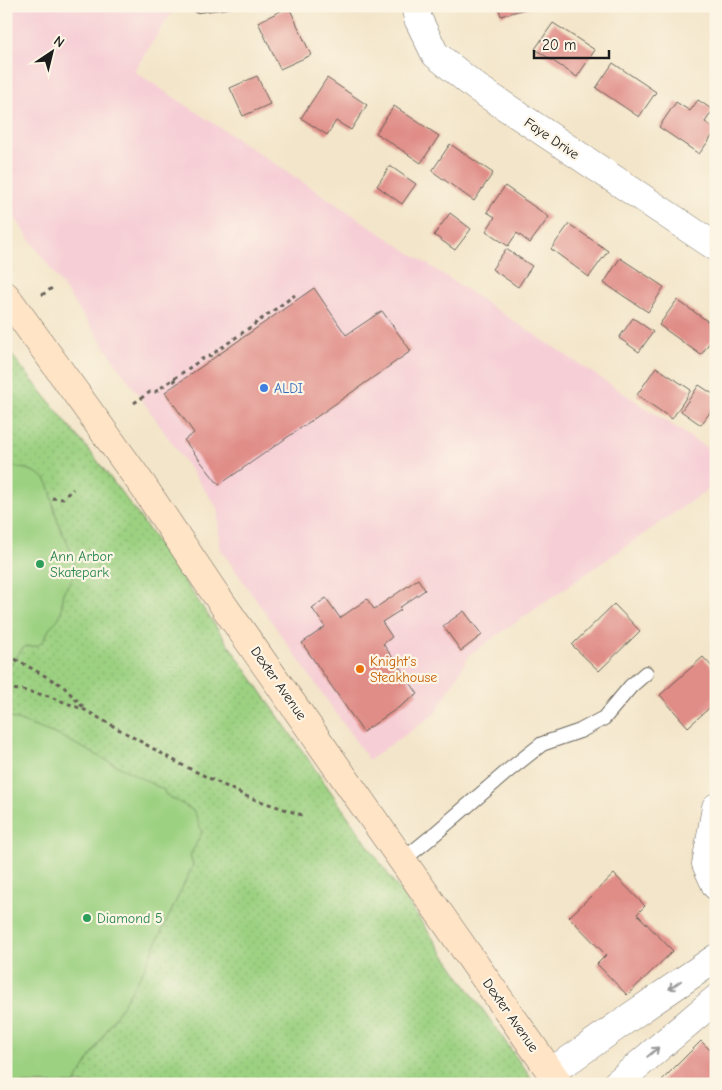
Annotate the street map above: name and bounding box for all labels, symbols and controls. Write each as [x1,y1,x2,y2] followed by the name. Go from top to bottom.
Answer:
[28,28,78,78] north arrow
[534,28,610,60] scale bar
[51,32,68,51] text: N
[542,36,576,54] text: 20 m
[521,114,582,163] street label: Faye Drive
[274,380,303,397] place label: ALDI
[258,382,270,394] marker: ALDI
[50,548,113,581] place label: Ann Arbor Skatepark
[34,558,46,570] marker: Ann Arbor Skatepark
[247,643,310,723] street label: Dexter Avenue
[370,653,437,686] place label: Knight's Steakhouse
[354,663,366,675] marker: Knight's Steakhouse
[97,910,163,927] place label: Diamond 5
[81,912,93,924] marker: Diamond 5
[479,975,542,1055] street label: Dexter Avenue
[669,980,683,990] one-way arrow
[646,1047,659,1058] one-way arrow

